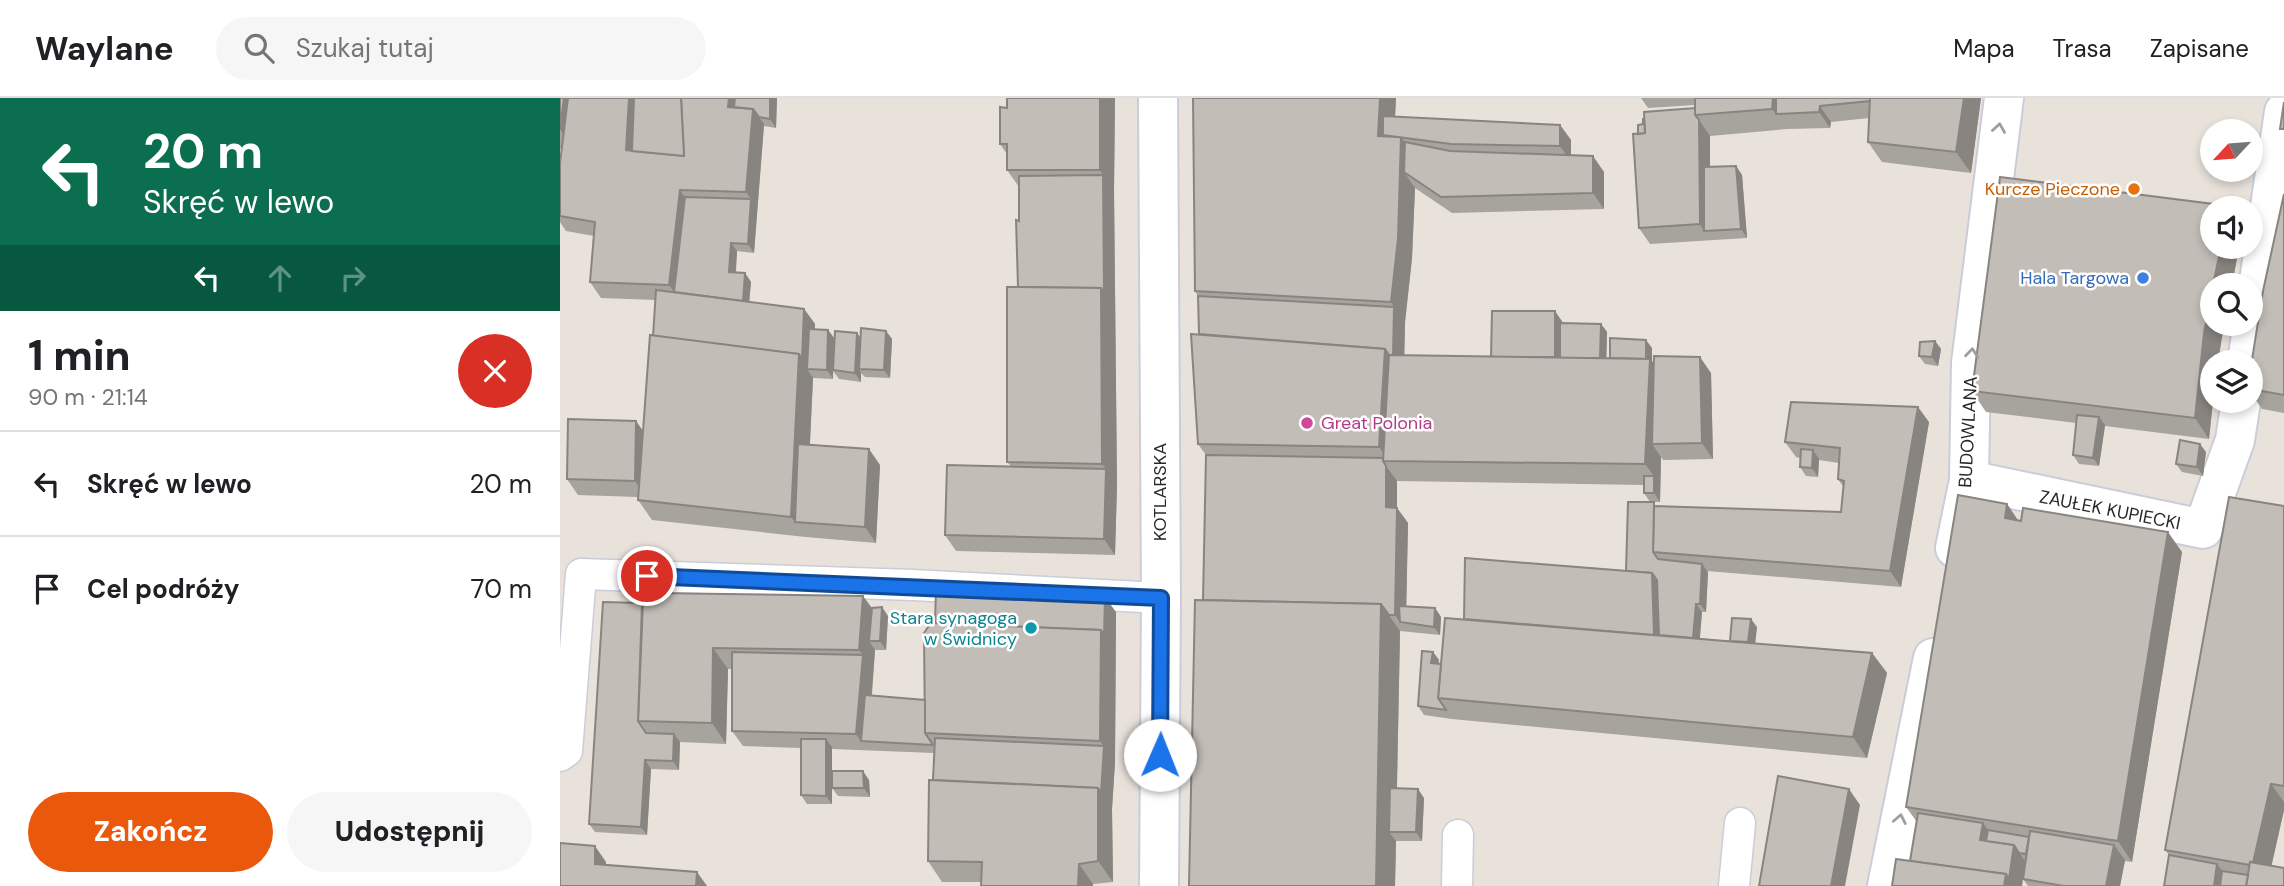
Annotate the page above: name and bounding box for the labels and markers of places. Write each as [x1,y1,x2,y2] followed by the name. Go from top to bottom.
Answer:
[1985,177,2120,201] place label: Kurcze Pieczone
[2126,181,2142,197] marker: Kurcze Pieczone
[2020,266,2129,290] place label: Hala Targowa
[2135,270,2151,286] marker: Hala Targowa
[1321,411,1432,435] place label: Great Polonia
[1299,415,1315,431] marker: Great Polonia
[617,546,677,606] pin
[890,606,1017,651] place label: Stara synagoga w Świdnicy
[1023,620,1039,636] marker: Stara synagoga w Świdnicy

